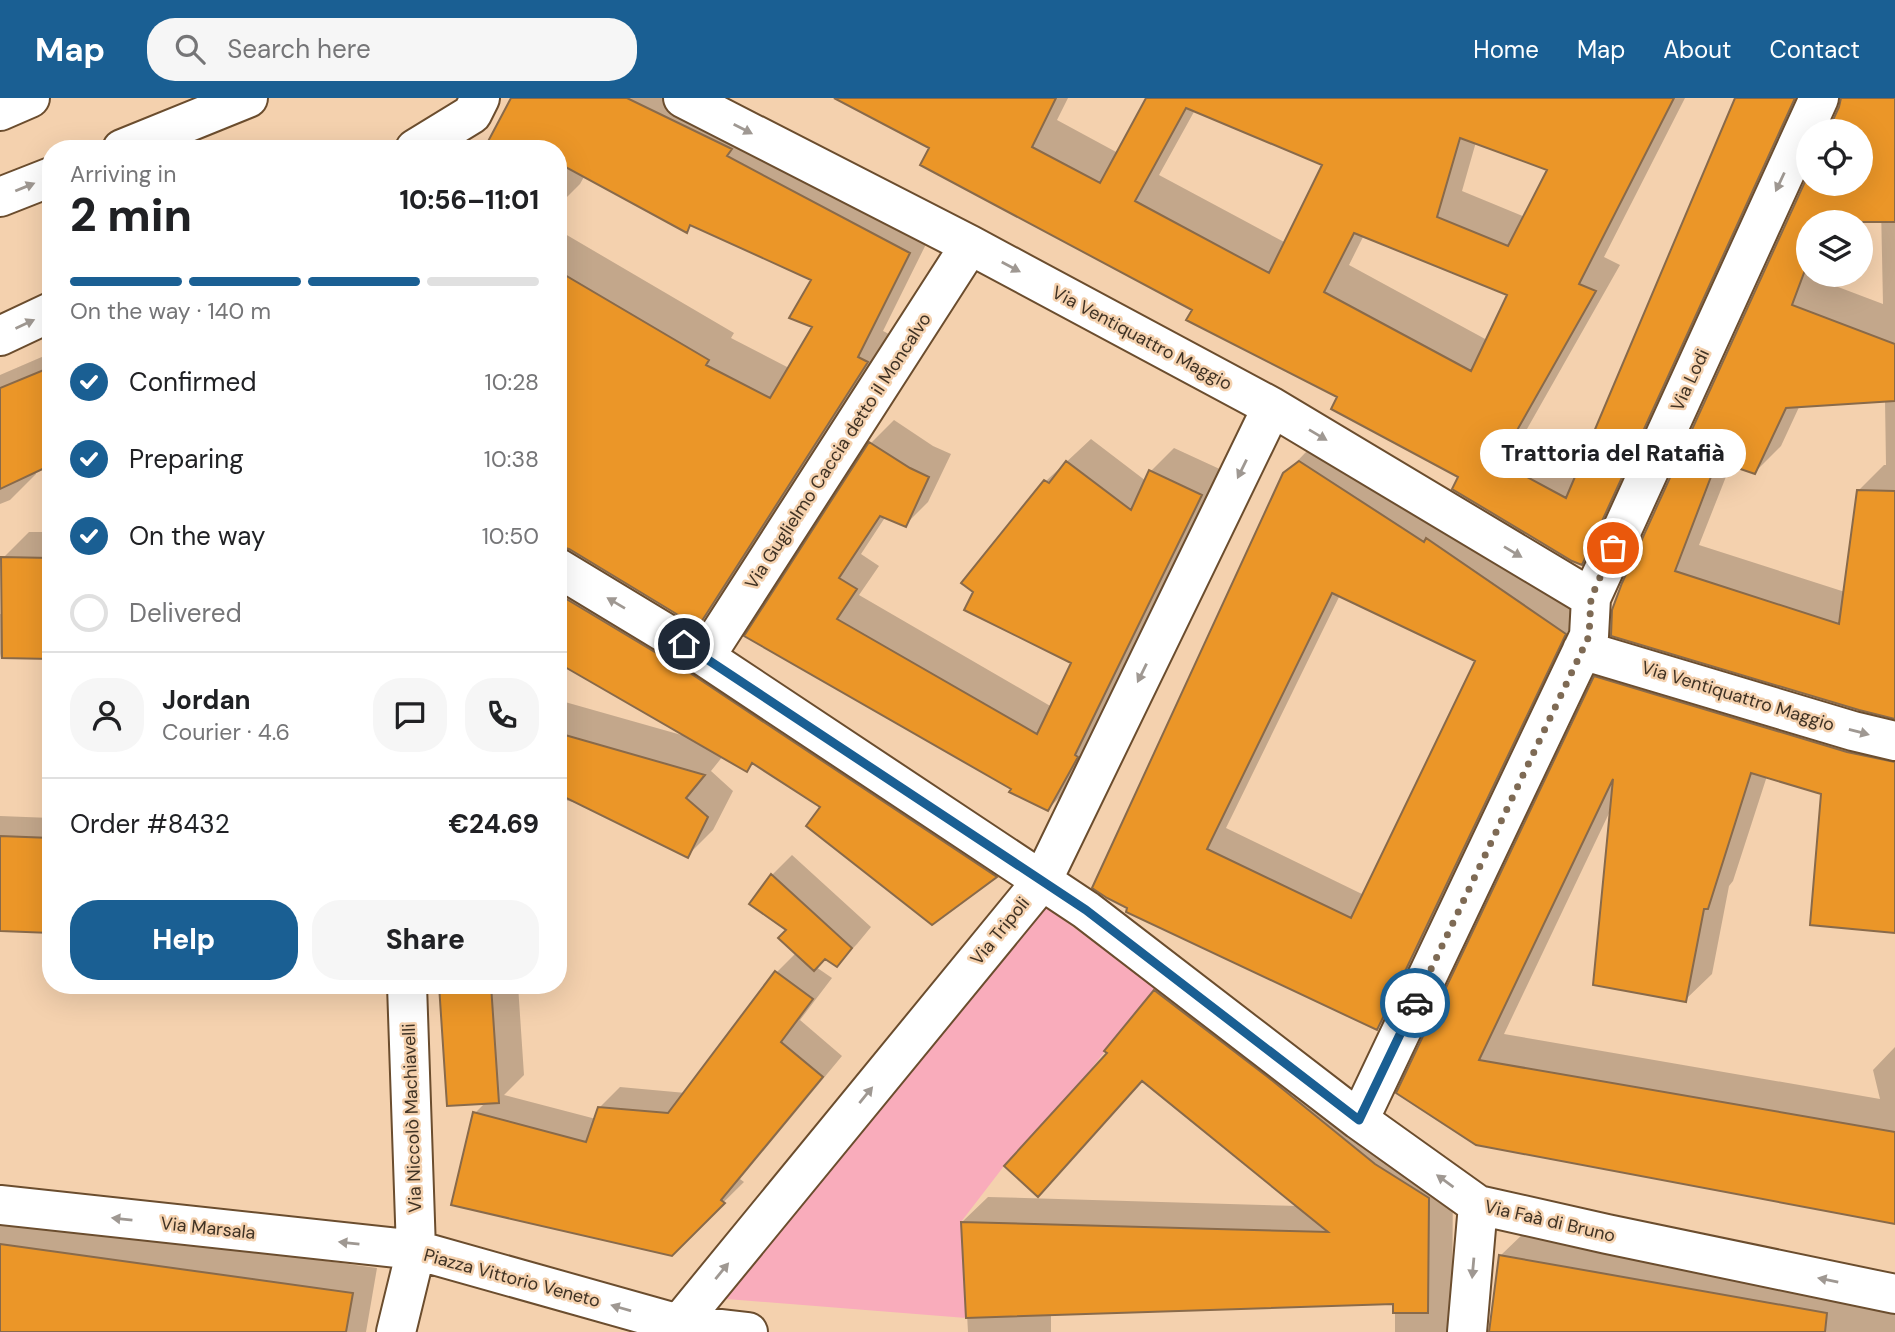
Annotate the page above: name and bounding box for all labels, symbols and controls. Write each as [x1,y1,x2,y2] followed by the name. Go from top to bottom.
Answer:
[147,18,637,81] search box
[35,28,105,71] text: Map
[171,30,209,68] icon: search
[227,32,371,66] text: Search here
[1473,34,1539,65] text: Home
[1577,34,1625,65] text: Map
[1663,34,1732,65] text: About
[1770,34,1860,65] text: Contact
[1796,119,1873,287] map controls
[1796,119,1873,196] button: locate
[733,123,753,135] one-way arrow
[70,159,176,189] text: Arriving in
[1774,172,1785,193] one-way arrow
[15,181,36,192] one-way arrow
[400,183,539,217] text: 10:56–11:01
[70,185,192,245] text: 2 min
[1796,210,1873,287] button: layers
[1001,261,1021,273] one-way arrow
[1048,280,1236,396] street label: Via Ventiquattro Maggio
[70,296,271,326] text: On the way · 140 m
[739,308,937,594] street label: Via Guglielmo Caccia detto il Moncalvo
[15,318,35,330] one-way arrow
[1665,345,1715,415] street label: Via Lodi
[70,363,108,401] icon: check
[129,365,256,399] text: Confirmed
[485,367,539,397] text: 10:28
[1308,429,1327,441] one-way arrow
[1480,429,1746,478] callout: Trattoria del Ratafià
[1501,438,1725,468] text: Trattoria del Ratafià
[70,440,108,478] icon: check
[129,442,244,476] text: Preparing
[484,444,539,474] text: 10:38
[1236,459,1247,479] one-way arrow
[70,517,108,555] icon: check
[1583,518,1643,578] pin
[129,519,265,553] text: On the way
[482,521,539,551] text: 10:50
[1594,529,1632,567] icon: bag
[1504,545,1523,558] one-way arrow
[129,596,242,630] text: Delivered
[606,597,625,609] one-way arrow
[654,614,714,674] pin
[665,625,703,663] icon: home
[1638,655,1838,737] street label: Via Ventiquattro Maggio
[1137,663,1148,683] one-way arrow
[70,678,144,752] button: person
[373,678,447,752] button: chat
[465,678,539,752] button: phone
[162,683,251,717] text: Jordan
[162,717,290,747] text: Courier · 4.6
[1848,727,1870,738] one-way arrow
[70,807,230,841] text: Order #8432
[448,807,539,841] text: €24.69
[965,892,1035,970] street label: Via Tripoli
[70,900,298,980] button: Help
[312,900,539,980] button: Share
[1380,968,1450,1038] courier
[1396,984,1434,1022] icon: car
[397,1023,427,1213] street label: Via Niccolò Machiavelli
[859,1086,874,1104] one-way arrow
[1436,1174,1454,1188] one-way arrow
[1482,1194,1618,1248] street label: Via Faà di Bruno
[159,1211,257,1245] street label: Via Marsala
[111,1213,133,1224] one-way arrow
[337,1237,359,1248] one-way arrow
[421,1243,603,1313] street label: Piazza Vittorio Veneto
[1467,1258,1478,1280] one-way arrow
[715,1262,730,1280] one-way arrow
[1817,1274,1839,1285] one-way arrow
[611,1302,632,1312] one-way arrow

